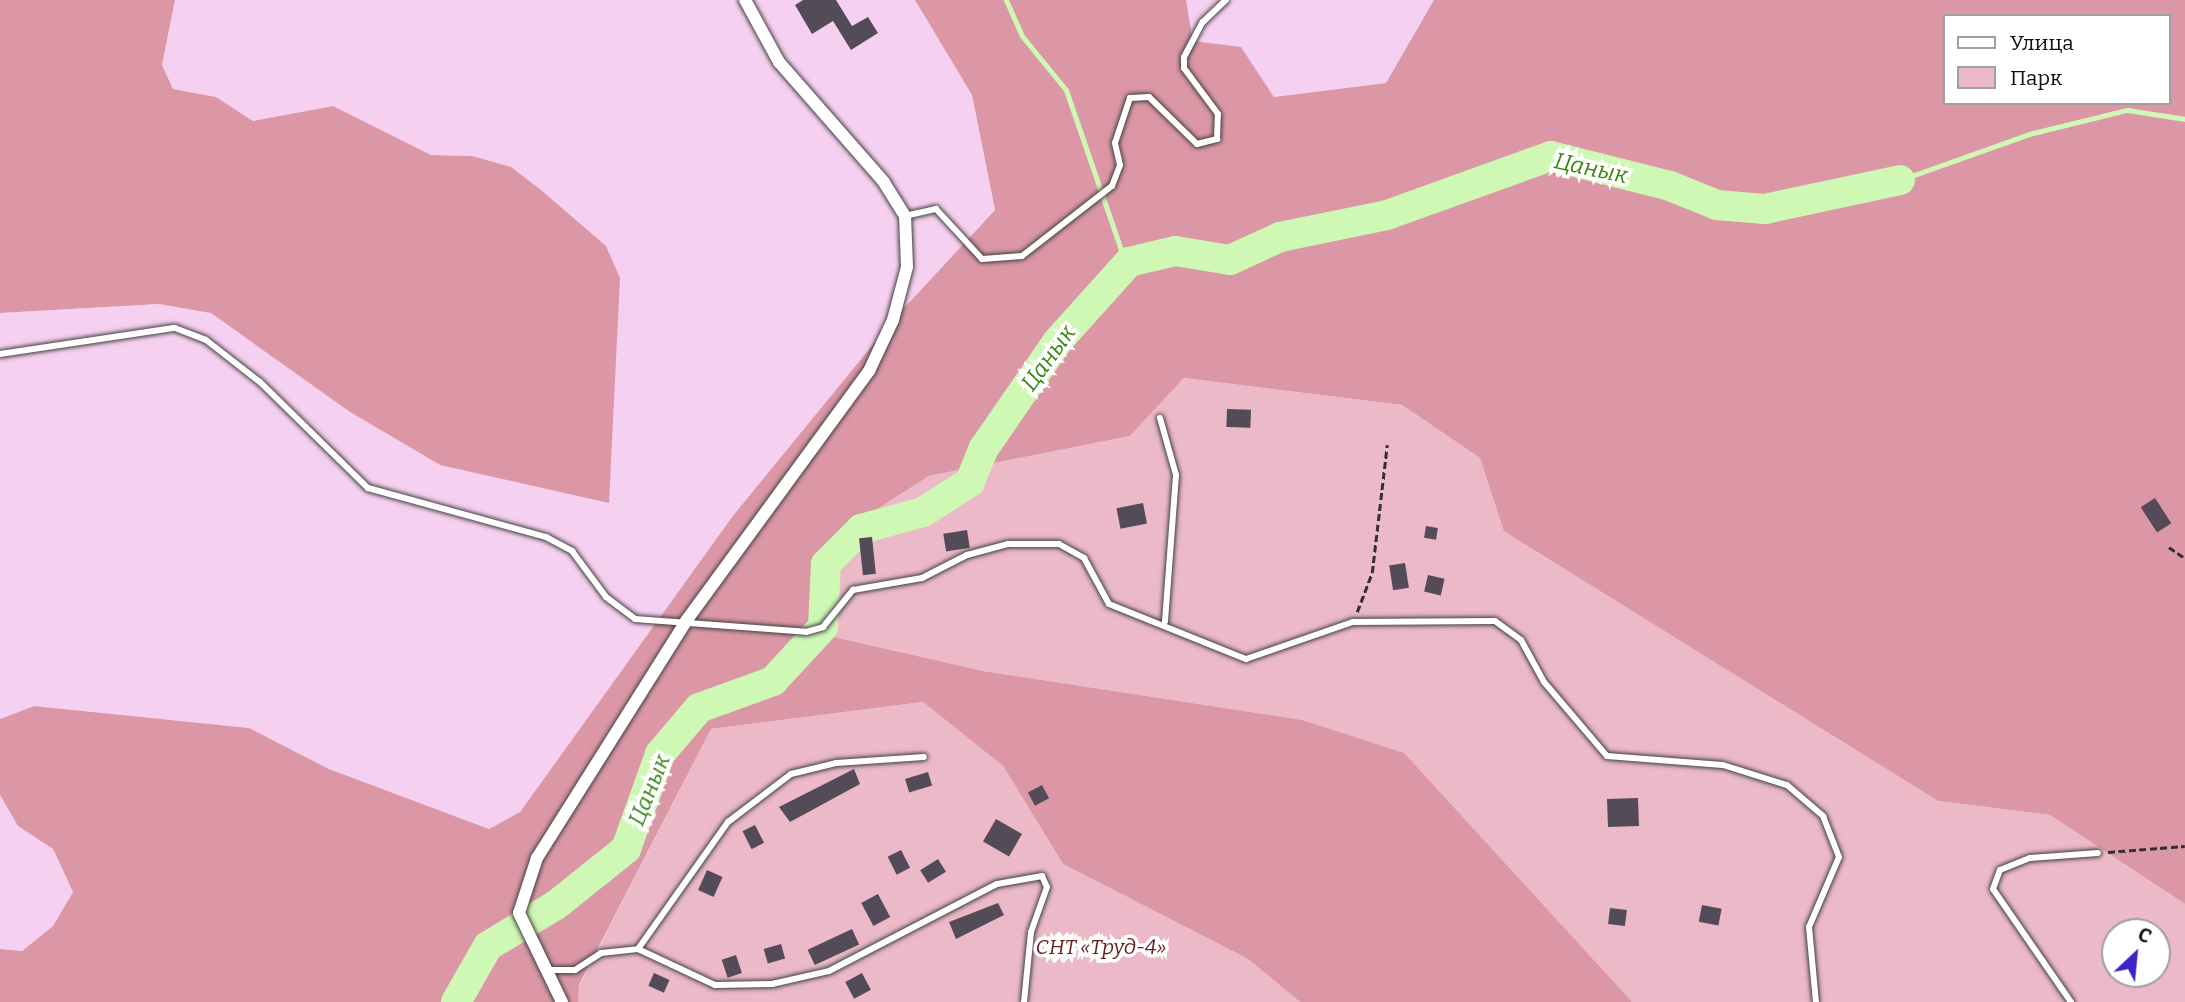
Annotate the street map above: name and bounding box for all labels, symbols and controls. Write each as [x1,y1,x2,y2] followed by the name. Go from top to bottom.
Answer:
[1944,14,2171,105] legend
[2010,30,2074,56] text: Улица
[2010,65,2062,91] text: Парк
[1552,147,1630,189] water label: Цанык
[1015,320,1081,396] water label: Цанык
[622,750,676,830] water label: Цанык
[2101,918,2171,988] north arrow
[2134,923,2155,948] text: С
[1036,934,1166,960] park label: СНТ «Труд-4»

